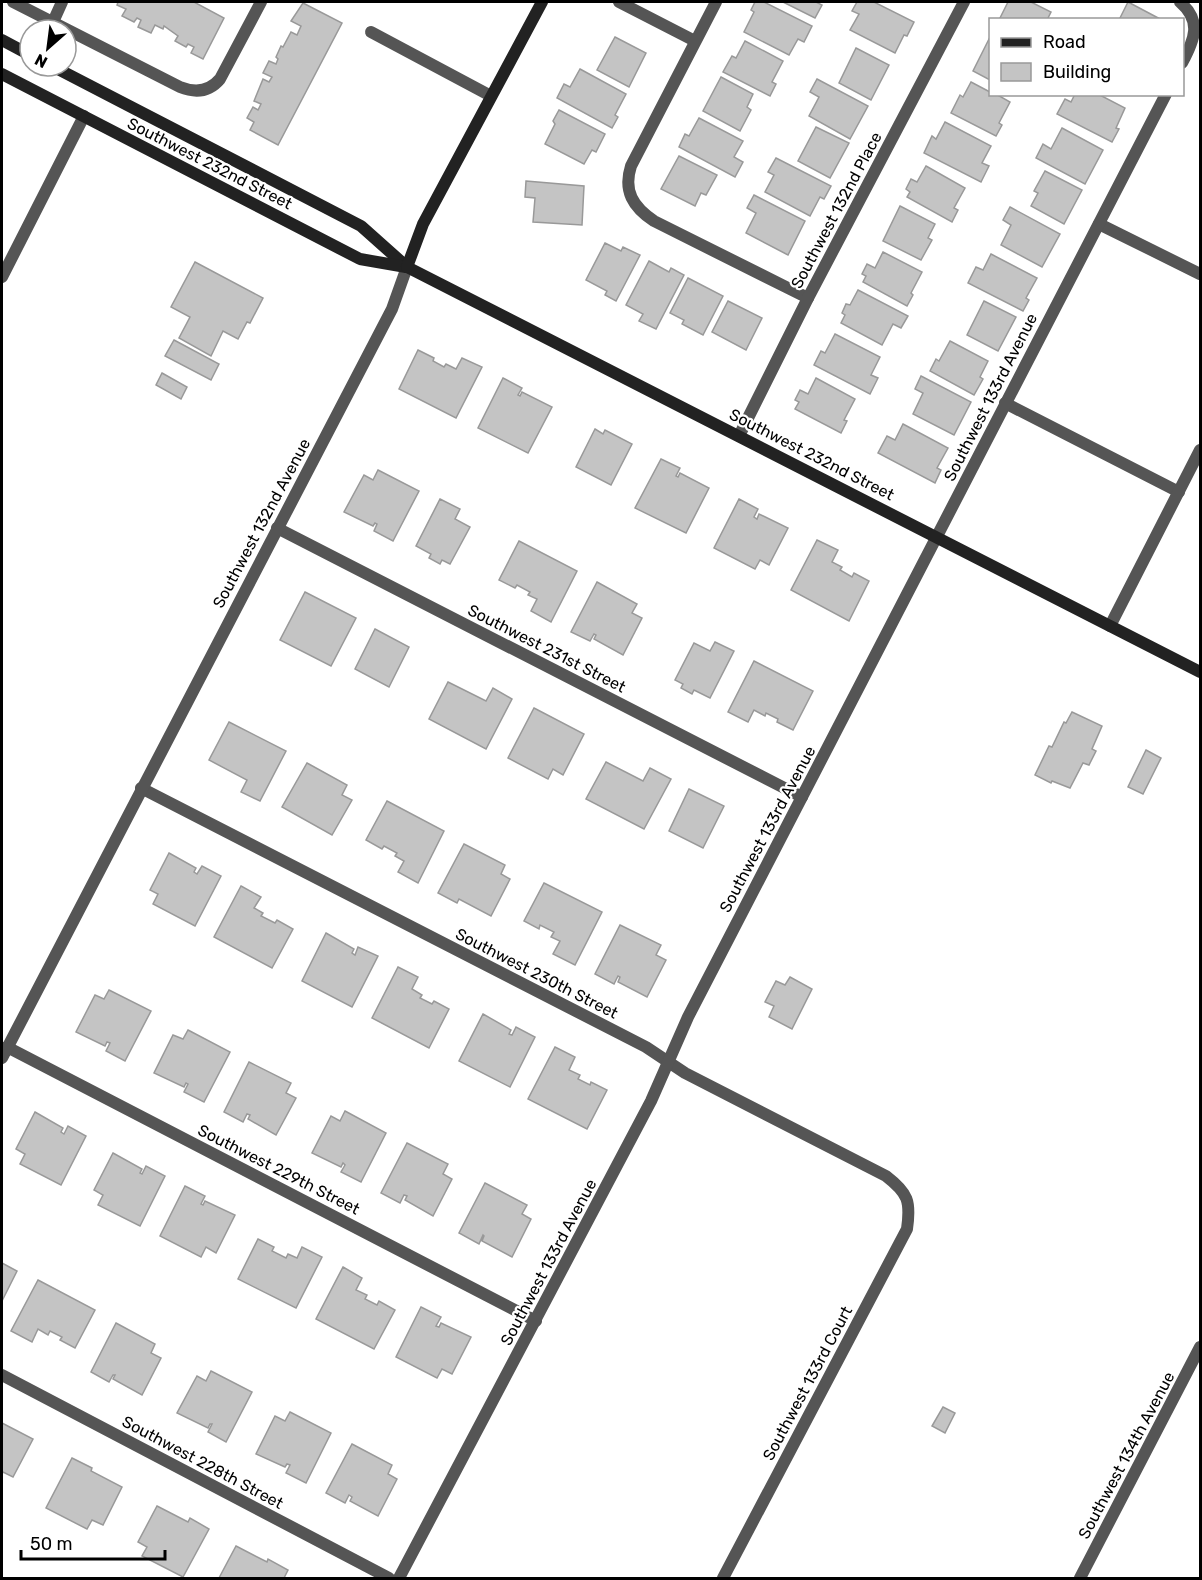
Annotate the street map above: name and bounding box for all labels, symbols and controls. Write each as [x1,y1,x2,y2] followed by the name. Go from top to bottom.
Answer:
[18,18,78,78] north arrow
[989,18,1184,96] legend
[1043,31,1086,53] text: Road
[32,50,51,72] text: N
[1043,61,1111,83] text: Building
[124,114,295,213] street label: Southwest 232nd Street
[787,129,886,292] street label: Southwest 132nd Place
[940,310,1041,484] street label: Southwest 133rd Avenue
[726,405,897,504] street label: Southwest 232nd Street
[209,435,314,611] street label: Southwest 132nd Avenue
[465,600,629,697] street label: Southwest 231st Street
[715,743,819,916] street label: Southwest 133rd Avenue
[452,924,621,1023] street label: Southwest 230th Street
[195,1120,363,1219] street label: Southwest 229th Street
[496,1176,600,1349] street label: Southwest 133rd Avenue
[759,1303,856,1464] street label: Southwest 133rd Court
[1074,1368,1179,1542] street label: Southwest 134th Avenue
[119,1412,287,1513] street label: Southwest 228th Street
[21,1523,165,1561] scale bar
[30,1533,73,1555] text: 50 m

